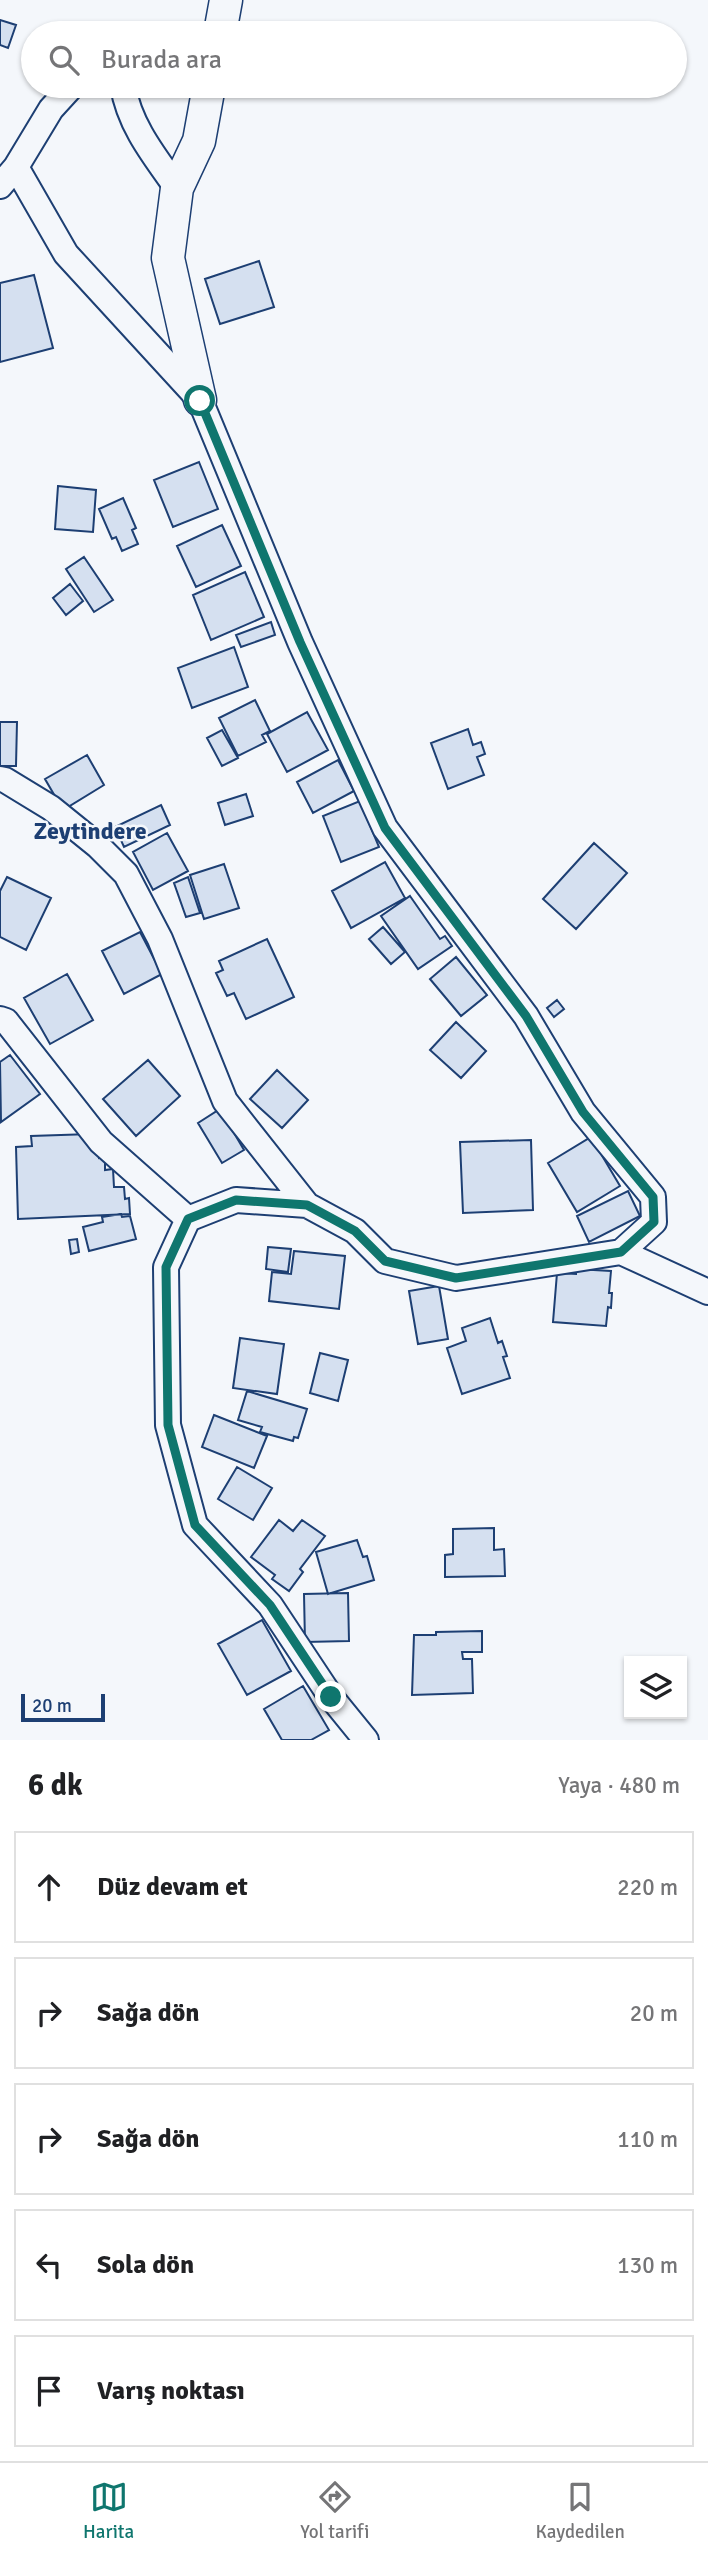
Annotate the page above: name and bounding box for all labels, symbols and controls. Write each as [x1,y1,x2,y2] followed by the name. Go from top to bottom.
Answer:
[21,21,687,98] search box
[45,41,83,79] icon: search
[101,44,222,76] text: Burada ara
[184,385,215,416] route start
[33,816,147,846] district label: Zeytindere
[624,1656,687,1719] map controls
[624,1656,687,1719] button: layers
[315,1681,346,1712] route end
[21,1691,105,1723] scale bar
[32,1694,72,1718] text: 20 m
[28,1767,83,1804] text: 6 dk
[558,1771,680,1800] text: Yaya · 480 m
[30,1868,68,1906] icon: ahead
[97,1871,248,1903] text: Düz devam et
[617,1873,678,1902] text: 220 m
[30,1994,68,2032] icon: right
[97,1997,200,2029] text: Sağa dön
[630,1999,678,2028] text: 20 m
[30,2120,68,2158] icon: right
[97,2123,200,2155] text: Sağa dön
[617,2125,678,2154] text: 110 m
[30,2246,68,2284] icon: left
[97,2249,194,2281] text: Sola dön
[617,2251,678,2280] text: 130 m
[30,2372,68,2410] icon: arrive
[97,2375,245,2407] text: Varış noktası
[83,2478,134,2544] tab: Harita
[300,2478,369,2544] tab: Yol tarifi
[535,2478,625,2544] tab: Kaydedilen

